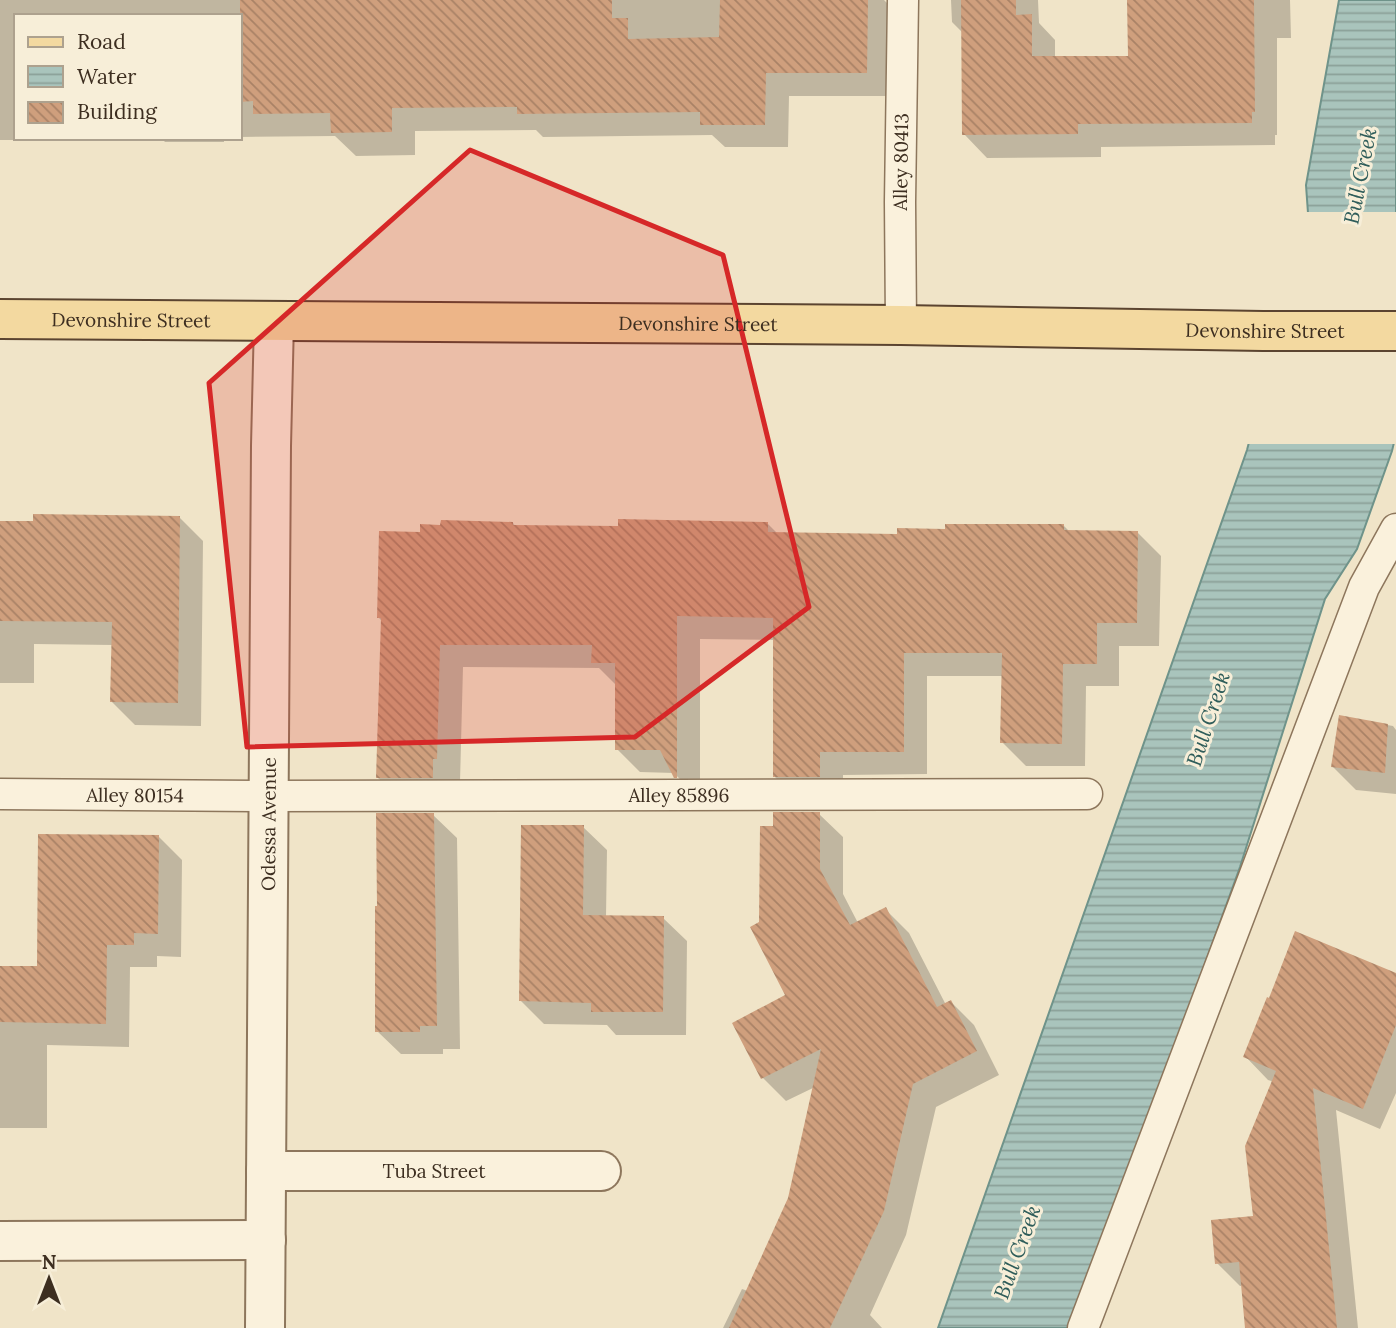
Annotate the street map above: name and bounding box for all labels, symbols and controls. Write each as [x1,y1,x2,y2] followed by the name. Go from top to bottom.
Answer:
[14,14,242,140] legend
[77,28,126,55] text: Road
[77,63,136,90] text: Water
[77,98,157,125] text: Building
[888,113,913,212] street label: Alley 80413
[1337,125,1383,226] water label: Bull Creek
[51,307,211,332] street label: Devonshire Street
[618,311,778,336] street label: Devonshire Street
[1185,318,1345,343] street label: Devonshire Street
[1180,668,1236,770] water label: Bull Creek
[256,757,281,891] street label: Odessa Avenue
[85,783,184,807] street label: Alley 80154
[627,783,730,807] street label: Alley 85896
[382,1159,486,1183] street label: Tuba Street
[988,1201,1046,1302] water label: Bull Creek
[14,1244,84,1314] north arrow
[42,1250,57,1274] text: N

